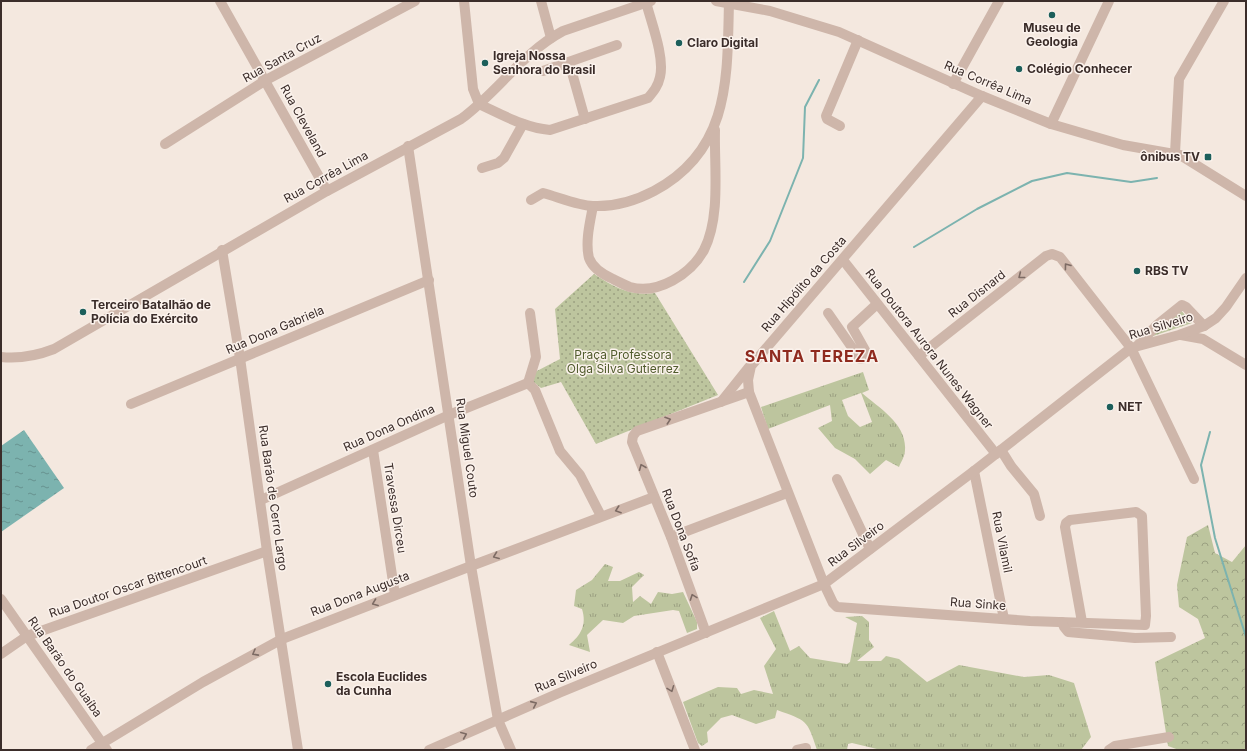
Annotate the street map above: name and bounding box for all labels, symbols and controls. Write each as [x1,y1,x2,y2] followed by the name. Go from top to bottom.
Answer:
[1047,10,1057,20] marker: Museu de Geologia
[1023,20,1081,49] place label: Museu de Geologia
[240,30,324,85] street label: Rua Santa Cruz
[687,35,758,50] place label: Claro Digital
[674,38,684,48] marker: Claro Digital
[493,48,595,77] place label: Igreja Nossa Senhora do Brasil
[942,57,1034,108] street label: Rua Corrêa Lima
[480,58,490,68] marker: Igreja Nossa Senhora do Brasil
[1027,61,1132,76] place label: Colégio Conhecer
[1014,64,1024,74] marker: Colégio Conhecer
[277,82,330,160] street label: Rua Cleveland
[281,147,371,206] street label: Rua Corrêa Lima
[1140,149,1200,164] place label: ônibus TV
[1203,152,1213,162] marker: ônibus TV
[758,233,849,335] street label: Rua Hipólito da Costa
[1145,263,1189,278] place label: RBS TV
[1065,264,1072,271] one-way arrow
[862,266,997,432] street label: Rua Doutora Aurora Nunes Wagner
[1132,266,1142,276] marker: RBS TV
[945,267,1008,321] street label: Rua Disnard
[1018,271,1025,278] one-way arrow
[91,297,211,326] place label: Terceiro Batalhão de Polícia do Exército
[223,302,326,357] street label: Rua Dona Gabriela
[78,307,88,317] marker: Terceiro Batalhão de Polícia do Exército
[1127,309,1195,342] street label: Rua Silveiro
[745,346,879,366] district label: SANTA TEREZA
[567,347,679,376] park label: Praça Professora Olga Silva Gutierrez
[453,397,482,499] street label: Rua Miguel Couto
[1118,399,1142,414] place label: NET
[341,401,437,454] street label: Rua Dona Ondina
[1105,402,1115,412] marker: NET
[664,417,671,425] one-way arrow
[256,424,291,572] street label: Rua Barão de Cerro Largo
[381,462,410,554] street label: Travessa Dirceu
[639,463,647,471] one-way arrow
[659,487,704,573] street label: Rua Dona Sofia
[614,506,621,514] one-way arrow
[989,510,1016,574] street label: Rua Vilamil
[825,518,887,570] street label: Rua Silveiro
[492,551,499,559] one-way arrow
[47,552,209,621] street label: Rua Doutor Oscar Bittencourt
[308,568,411,619] street label: Rua Dona Augusta
[689,593,697,600] one-way arrow
[950,594,1006,613] street label: Rua Sinke
[371,598,378,606] one-way arrow
[25,614,106,720] street label: Rua Barão do Guaíba
[252,649,259,656] one-way arrow
[532,656,599,695] street label: Rua Silveiro
[336,669,428,698] place label: Escola Euclides da Cunha
[323,679,333,689] marker: Escola Euclides da Cunha
[667,685,675,692] one-way arrow
[530,701,537,709] one-way arrow
[459,732,467,740] one-way arrow

